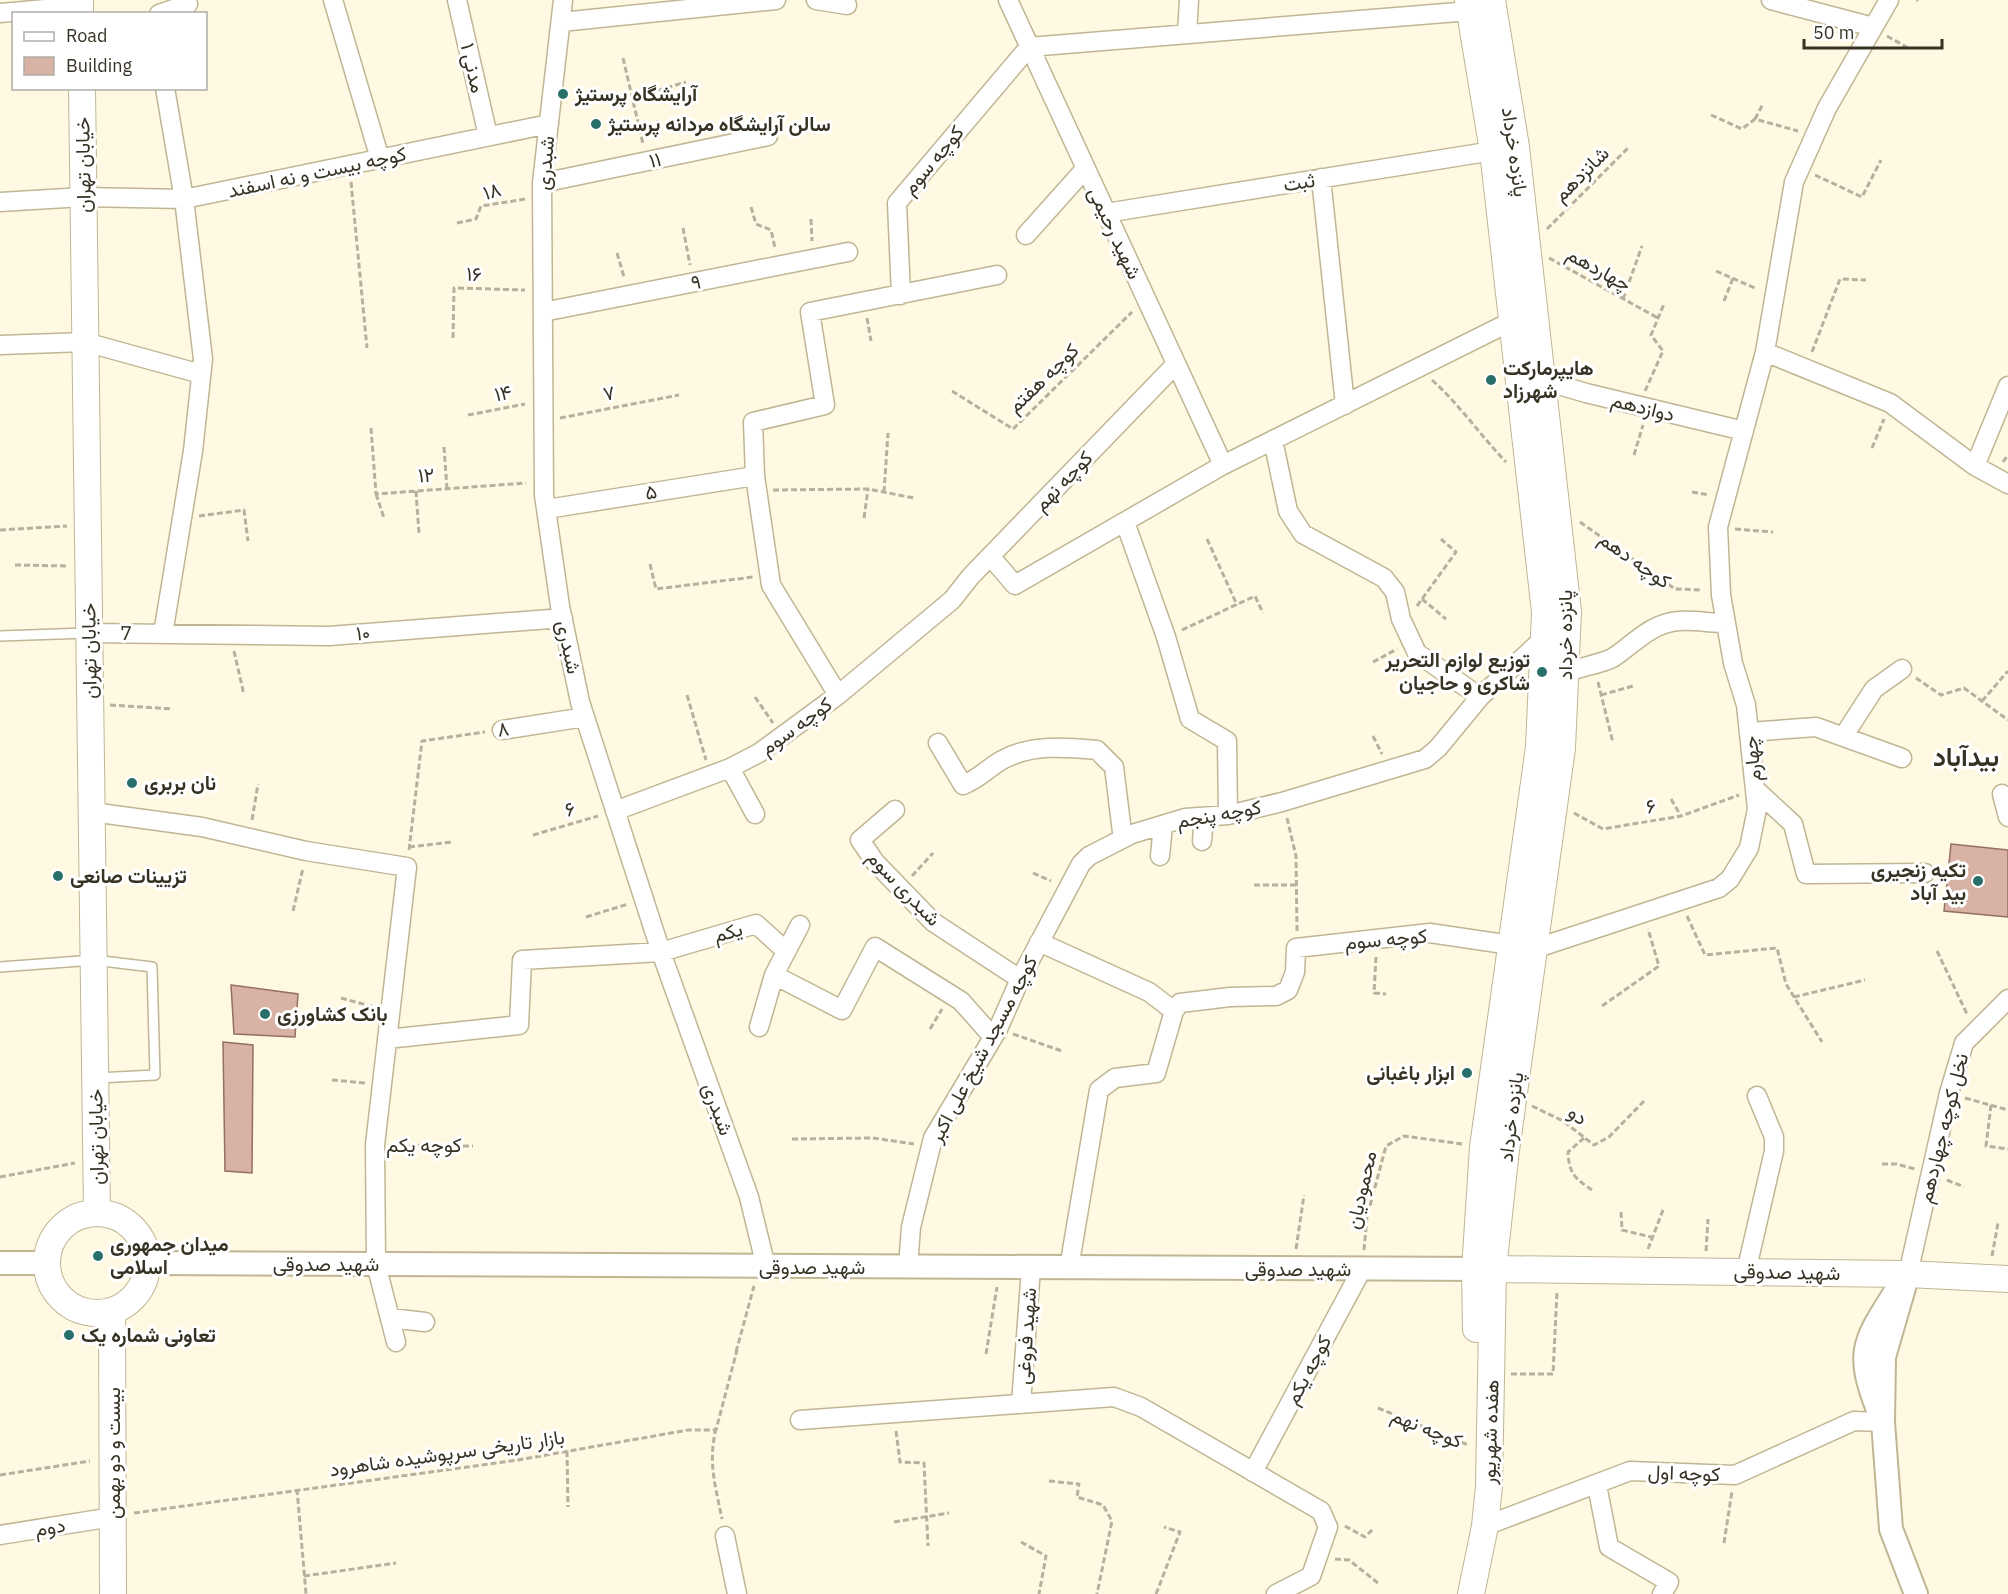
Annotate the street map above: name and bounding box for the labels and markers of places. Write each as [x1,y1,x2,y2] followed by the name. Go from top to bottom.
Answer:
[574,80,699,108] place label: آرایشگاه پرستیژ
[556,87,570,101] marker: آرایشگاه پرستیژ
[607,110,831,138] place label: سالن آرایشگاه مردانه پرستیژ
[589,117,603,131] marker: سالن آرایشگاه مردانه پرستیژ
[1503,354,1594,404] place label: هایپرمارکت شهرزاد
[1484,373,1498,387] marker: هایپرمارکت شهرزاد
[1384,646,1530,696] place label: توزیع لوازم التحریر شاکری و حاجیان
[1535,665,1549,679] marker: توزیع لوازم التحریر شاکری و حاجیان
[144,769,216,796] place label: نان بربری
[125,776,139,790] marker: نان بربری
[1871,856,1966,906] place label: تکیه زنجیری بید آباد
[70,862,187,889] place label: تزیینات صانعی
[51,869,65,883] marker: تزیینات صانعی
[1971,874,1985,888] marker: تکیه زنجیری بید آباد
[277,1000,388,1027] place label: بانک کشاورزی
[258,1007,272,1021] marker: بانک کشاورزی
[1366,1059,1455,1086] place label: ابزار باغبانی
[1460,1066,1474,1080] marker: ابزار باغبانی
[110,1230,229,1280] place label: میدان جمهوری اسلامی
[91,1249,105,1263] marker: میدان جمهوری اسلامی
[81,1321,216,1348] place label: تعاونی شماره یک
[62,1328,76,1342] marker: تعاونی شماره یک

